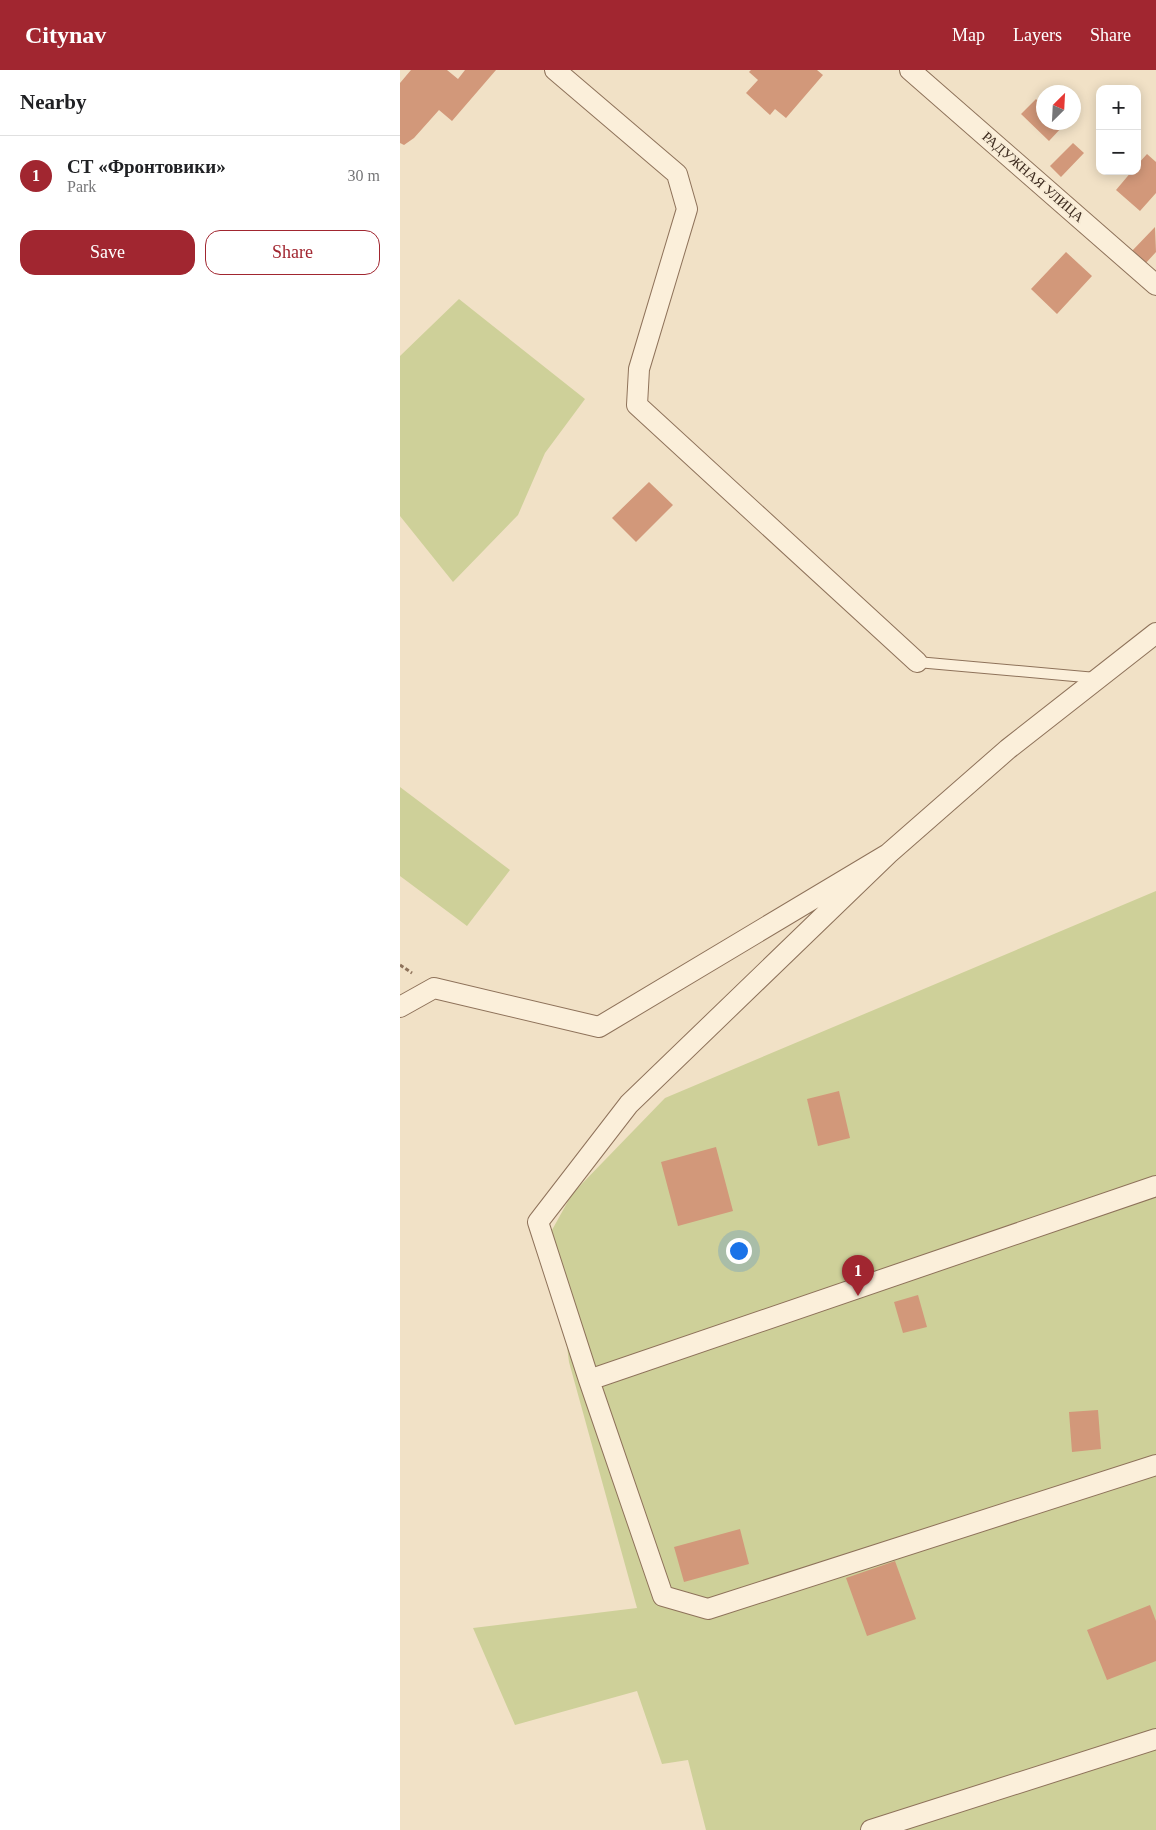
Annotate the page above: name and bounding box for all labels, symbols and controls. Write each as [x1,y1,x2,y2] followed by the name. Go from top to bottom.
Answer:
[25,22,106,48] text: Citynav
[952,25,985,45] text: Map
[1013,25,1062,45] text: Layers
[1090,25,1131,45] text: Share
[1036,85,1081,130] north arrow
[1096,85,1141,175] map controls
[1096,85,1141,130] button: +
[20,90,87,114] text: Nearby
[979,129,1087,226] street label: РАДУЖНАЯ УЛИЦА
[1096,130,1141,175] button: −
[67,156,226,177] text: СТ «Фронтовики»
[32,167,40,184] text: 1
[348,167,380,184] text: 30 m
[67,178,96,195] text: Park
[20,230,195,275] button: Save
[205,230,380,275] button: Share
[726,1238,752,1264] your location
[842,1255,874,1296] pin: 1

